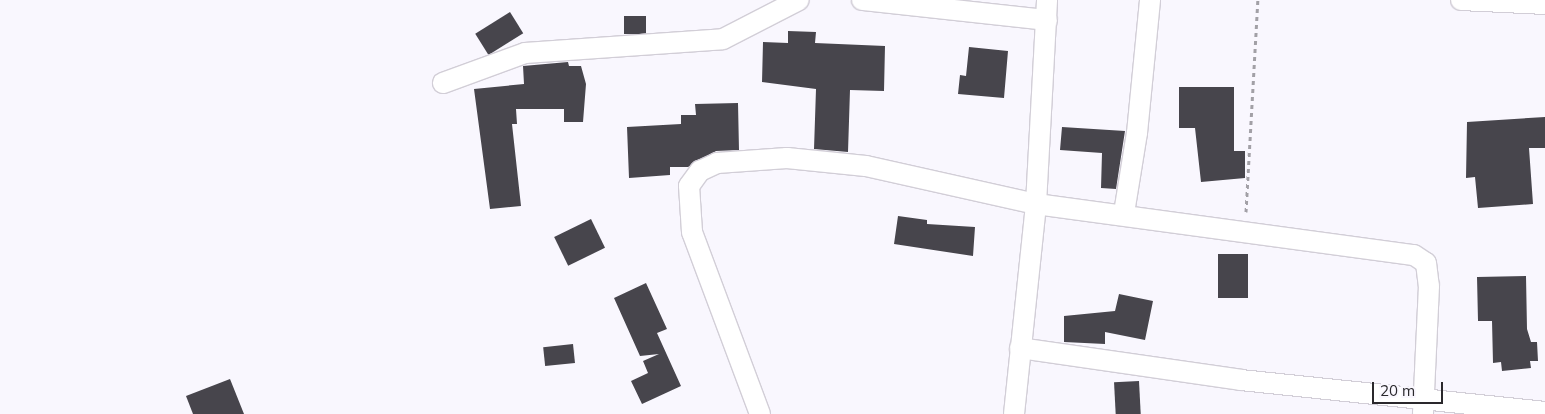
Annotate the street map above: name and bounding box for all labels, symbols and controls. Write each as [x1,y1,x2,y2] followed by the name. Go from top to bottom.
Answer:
[1375,372,1446,404] scale bar
[1380,381,1415,400] text: 20 m

